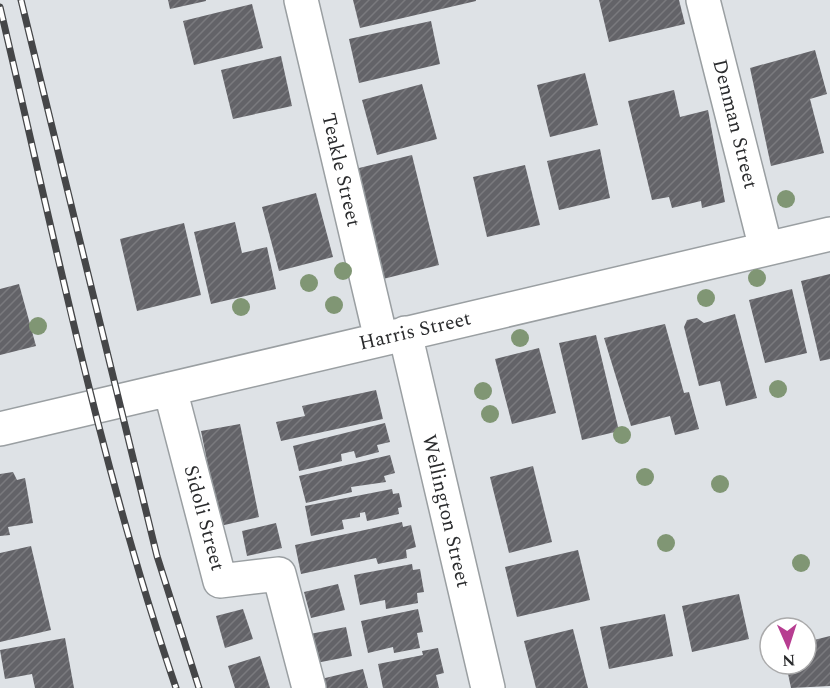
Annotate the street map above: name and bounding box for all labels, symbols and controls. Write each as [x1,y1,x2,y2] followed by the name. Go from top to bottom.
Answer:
[704,56,766,192] street label: Denman Street
[313,110,369,230] street label: Teakle Street
[356,304,474,358] street label: Harris Street
[414,431,478,591] street label: Wellington Street
[175,462,233,574] street label: Sidoli Street
[758,616,818,676] north arrow
[782,648,796,672] text: N

